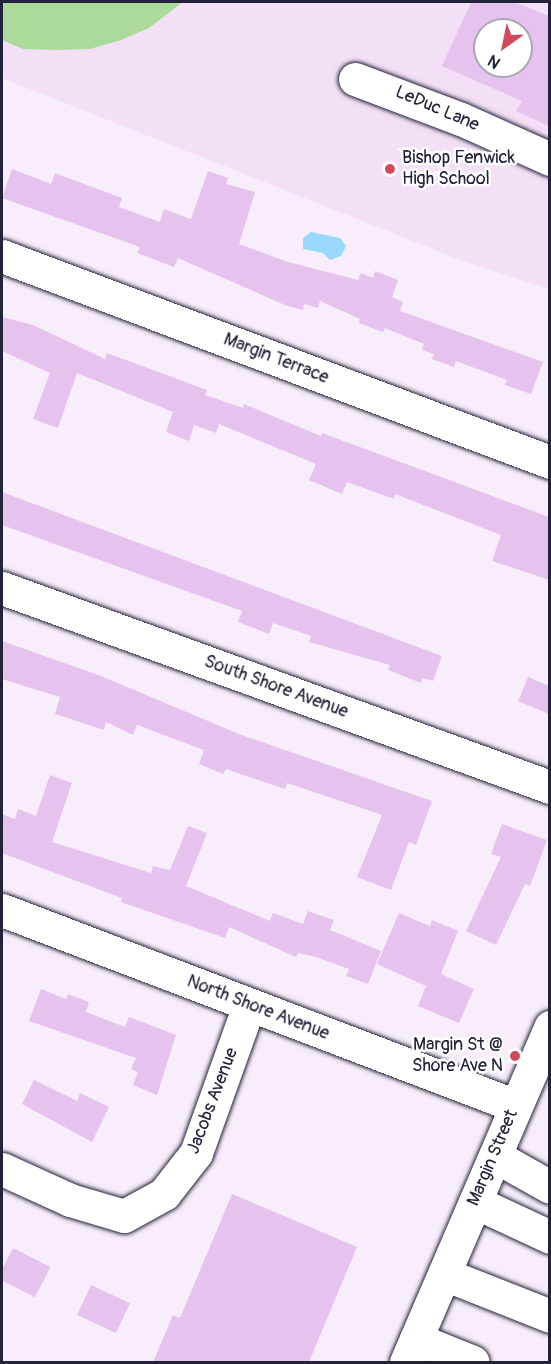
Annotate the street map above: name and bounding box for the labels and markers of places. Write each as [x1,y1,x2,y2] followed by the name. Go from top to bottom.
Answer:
[402,148,515,190] place label: Bishop Fenwick High School
[383,162,397,176] marker: Bishop Fenwick High School
[412,1035,503,1078] place label: Margin St @ Shore Ave N
[508,1049,522,1063] marker: Margin St @ Shore Ave N

